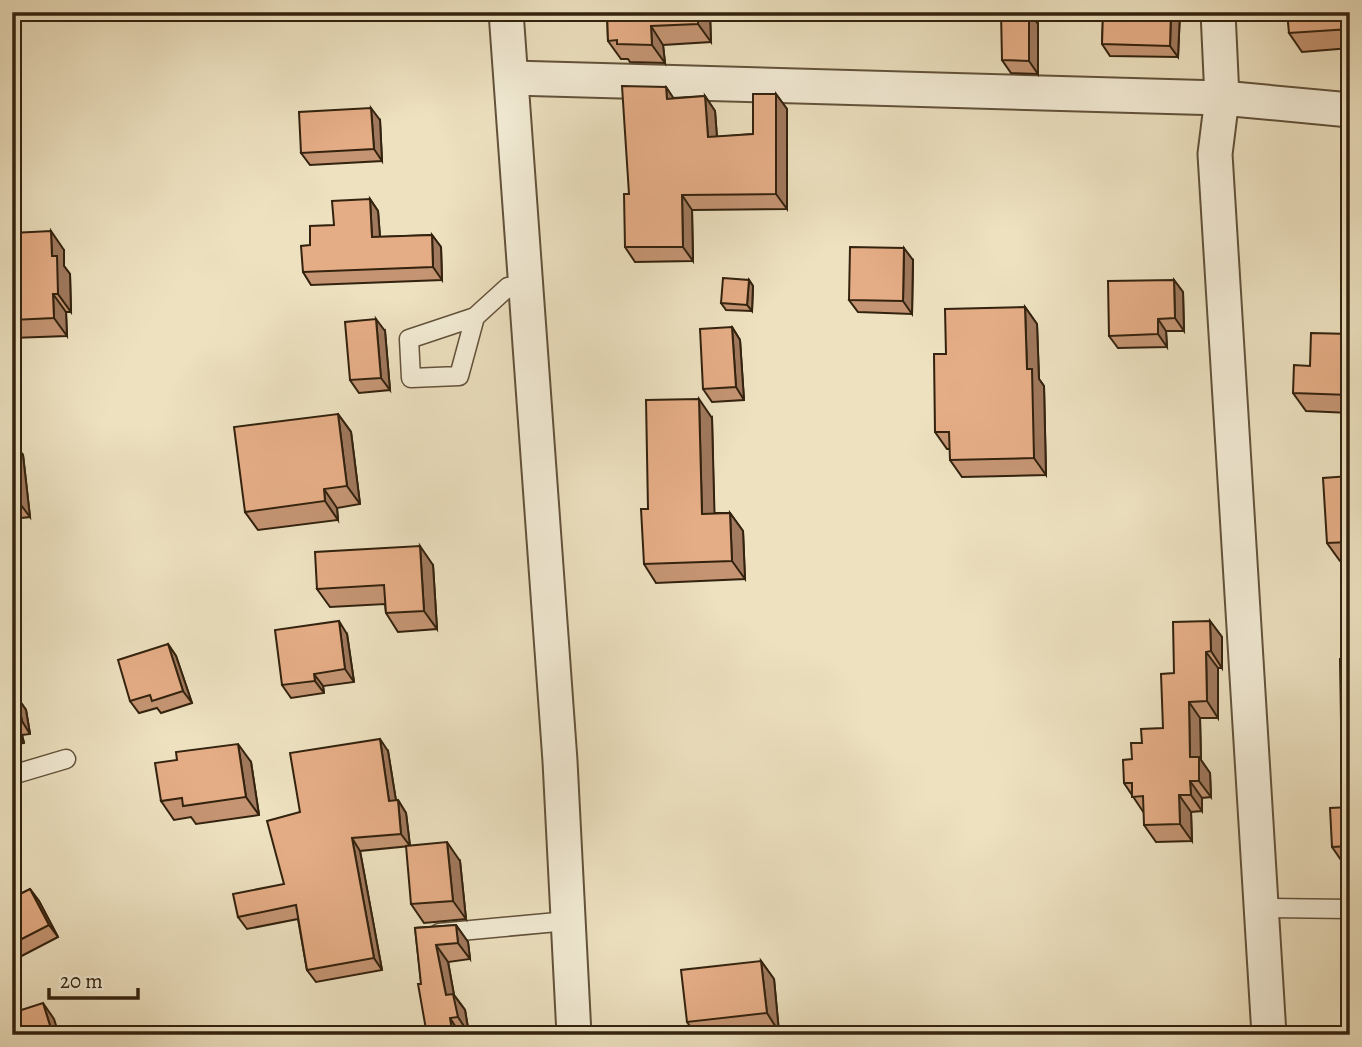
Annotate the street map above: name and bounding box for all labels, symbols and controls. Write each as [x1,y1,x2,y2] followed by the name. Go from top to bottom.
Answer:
[49,956,138,1000] scale bar
[60,967,103,995] text: 20 m

